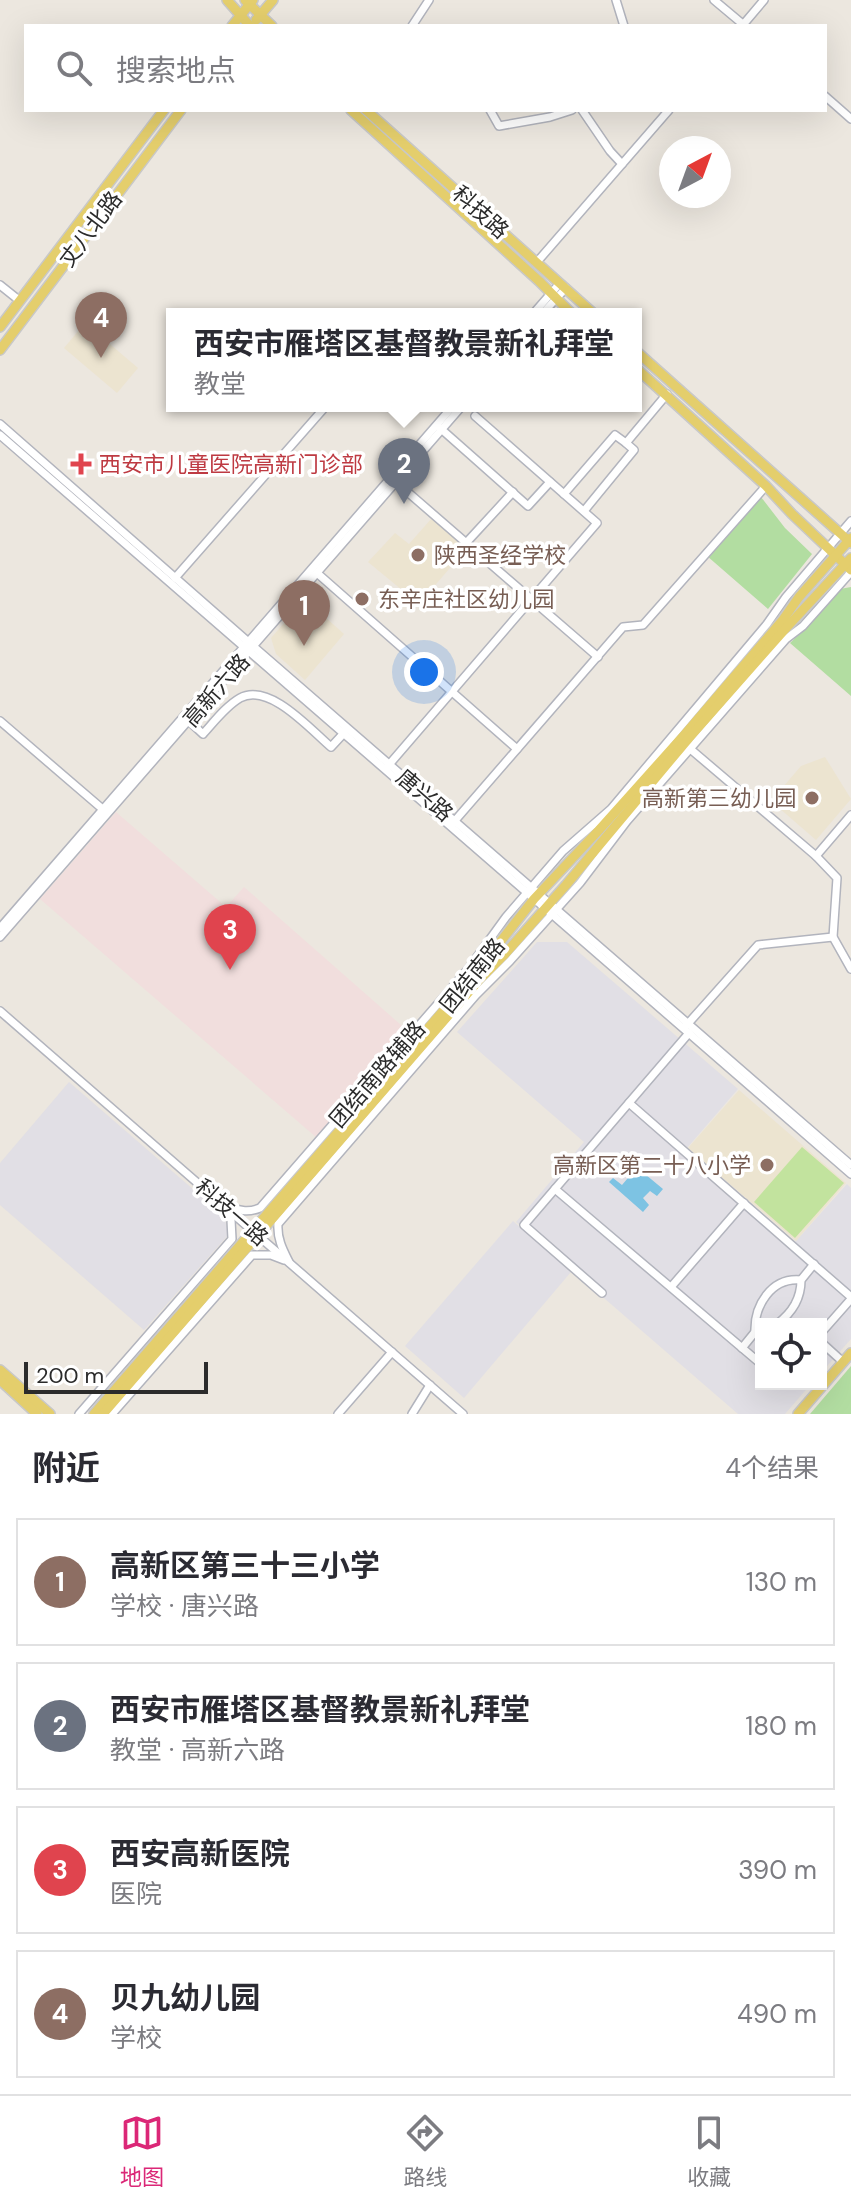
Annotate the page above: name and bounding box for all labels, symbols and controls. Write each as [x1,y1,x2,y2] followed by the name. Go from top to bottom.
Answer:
[24,24,827,112] search box
[52,46,96,90] icon: search
[116,51,236,90] text: 搜索地点
[659,136,731,208] north arrow
[446,180,515,245] street label: 科技路
[52,185,128,273] street label: 丈八北路
[75,292,127,358] pin: 4
[166,308,642,412] popup
[194,324,614,363] text: 西安市雁塔区基督教景新礼拜堂
[194,367,246,401] text: 教堂
[378,438,430,504] pin: 2
[99,450,363,479] place label: 西安市儿童医院高新门诊部
[70,453,92,475] marker: 西安市儿童医院高新门诊部
[434,541,566,570] place label: 陕西圣经学校
[409,546,427,564] marker: 陕西圣经学校
[278,580,330,646] pin: 1
[378,585,554,614] place label: 东辛庄社区幼儿园
[353,590,371,608] marker: 东辛庄社区幼儿园
[177,648,256,733] street label: 高新六路
[404,652,444,692] your location
[390,763,459,828] street label: 唐兴路
[642,784,796,813] place label: 高新第三幼儿园
[803,789,821,807] marker: 高新第三幼儿园
[204,904,256,970] pin: 3
[433,932,511,1019] street label: 团结南路
[323,1015,432,1134] street label: 团结南路辅路
[553,1151,751,1180] place label: 高新区第二十八小学
[758,1156,776,1174] marker: 高新区第二十八小学
[189,1173,274,1252] street label: 科技一路
[755,1318,827,1390] map controls
[755,1318,827,1390] button: locate
[24,1358,208,1394] scale bar
[36,1361,104,1390] text: 200 m
[32,1446,100,1491] text: 附近
[725,1451,819,1485] text: 4个结果
[110,1546,380,1585] text: 高新区第三十三小学
[55,1565,65,1599] text: 1
[746,1565,817,1599] text: 130 m
[110,1589,259,1623] text: 学校 · 唐兴路
[110,1690,530,1729] text: 西安市雁塔区基督教景新礼拜堂
[52,1709,68,1743] text: 2
[745,1709,817,1743] text: 180 m
[110,1733,285,1767] text: 教堂 · 高新六路
[110,1834,290,1873] text: 西安高新医院
[52,1853,68,1887] text: 3
[738,1853,817,1887] text: 390 m
[110,1877,162,1911] text: 医院
[110,1978,260,2017] text: 贝九幼儿园
[52,1997,68,2031] text: 4
[737,1997,817,2031] text: 490 m
[110,2021,162,2055] text: 学校
[120,2111,164,2192] tab: 地图
[403,2111,447,2192] tab: 路线
[687,2111,731,2192] tab: 收藏

